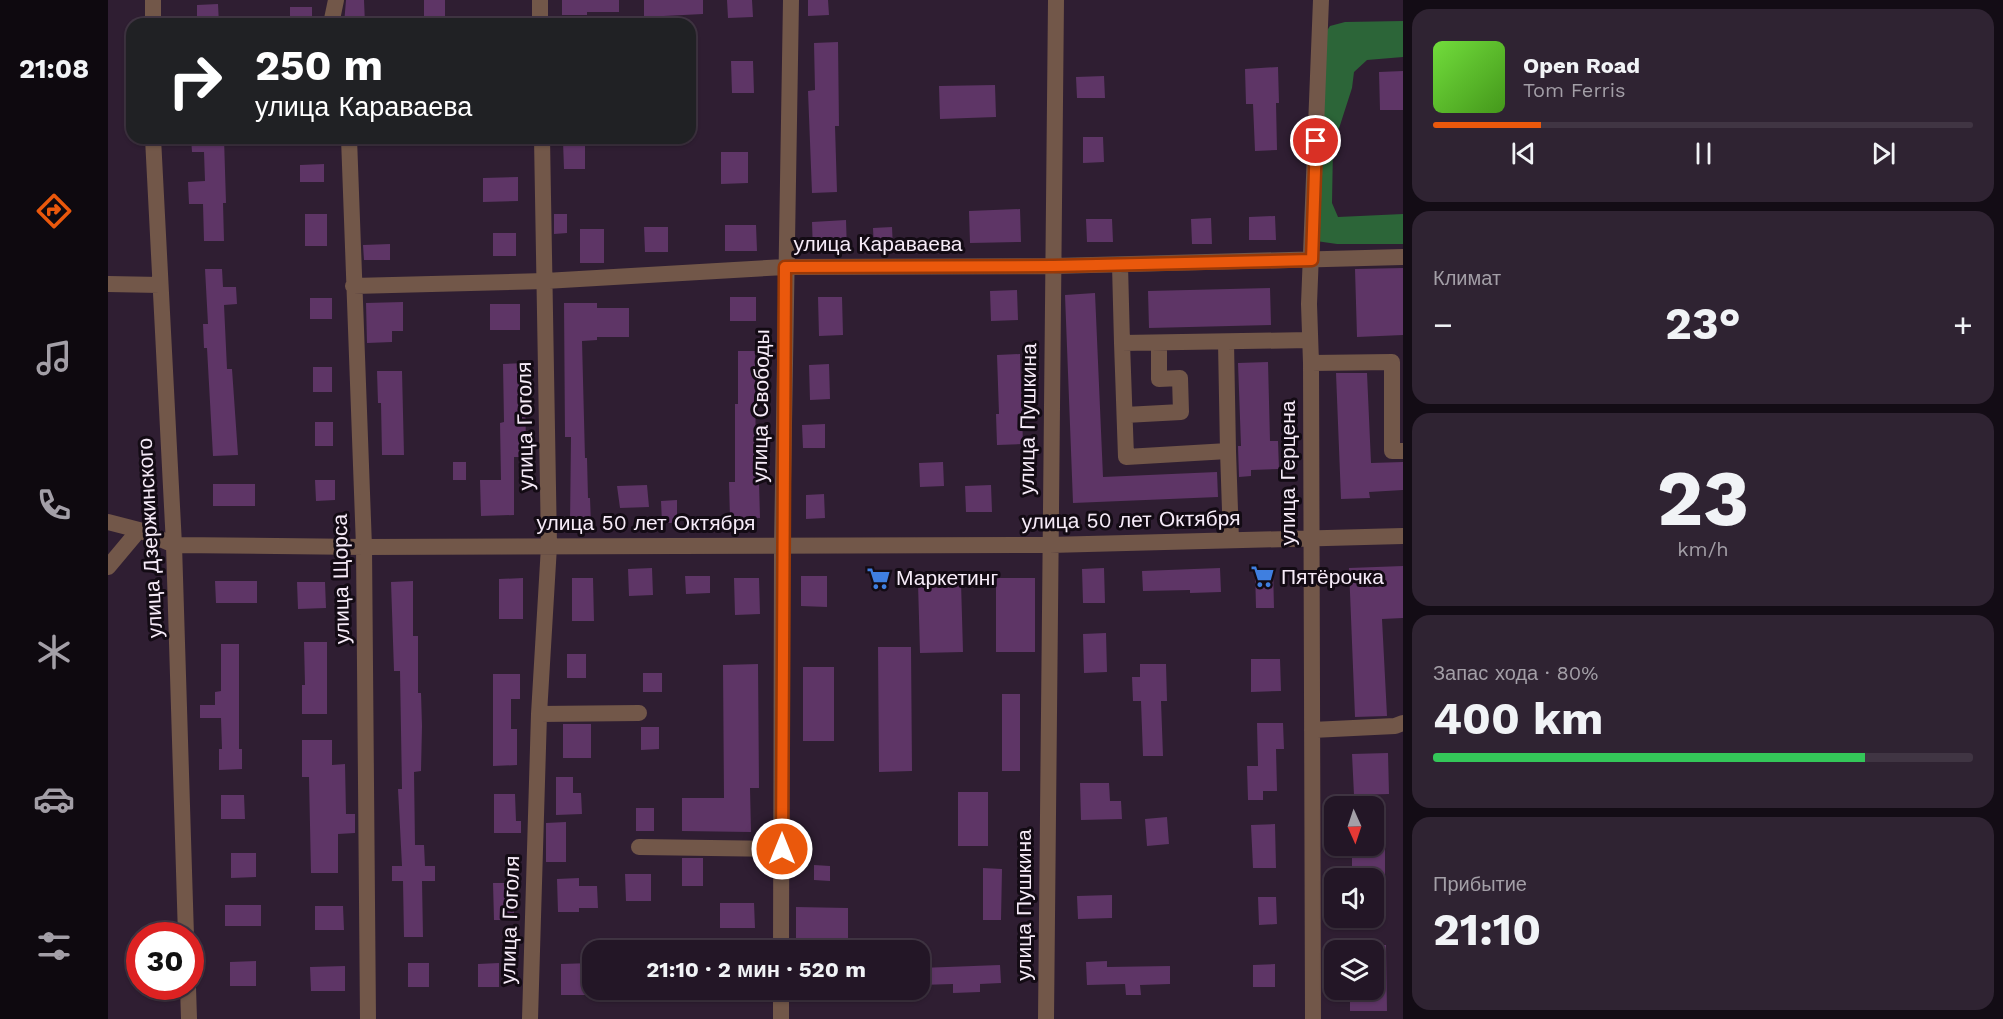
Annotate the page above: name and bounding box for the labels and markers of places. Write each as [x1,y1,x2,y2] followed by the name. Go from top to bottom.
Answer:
[1290,115,1341,166] pin
[1250,564,1276,590] supermarket icon: Пятёрочка
[1281,564,1384,589] place label: Пятёрочка
[865,565,891,591] supermarket icon: Маркетинг
[896,565,998,590] place label: Маркетинг

